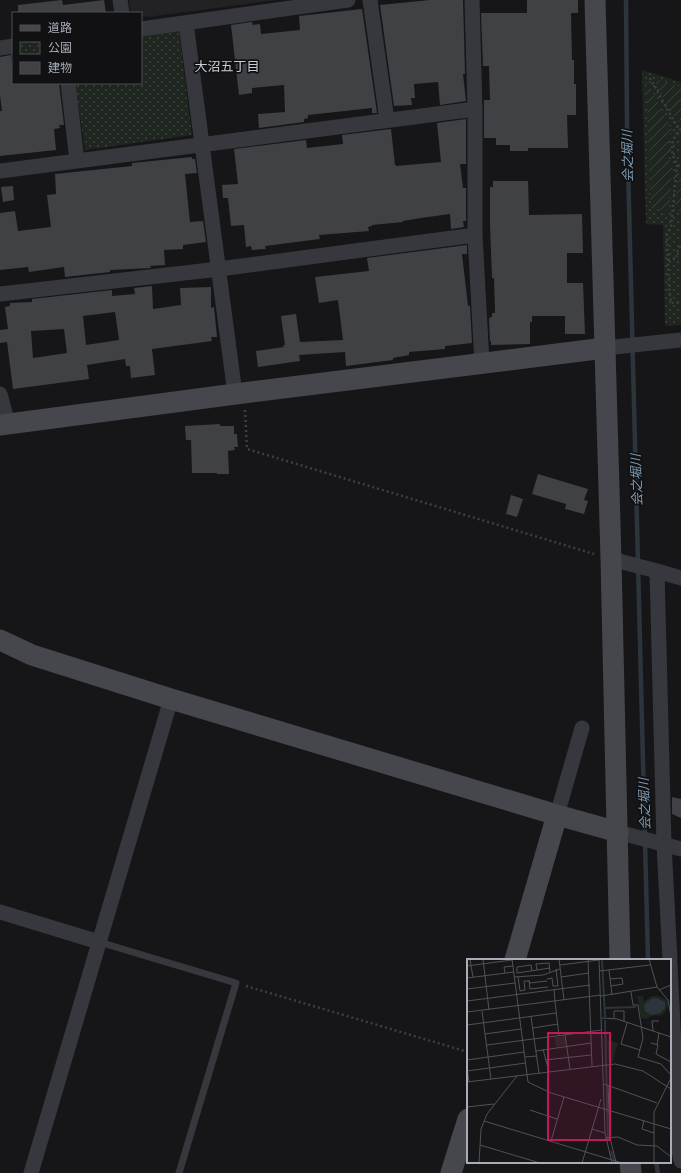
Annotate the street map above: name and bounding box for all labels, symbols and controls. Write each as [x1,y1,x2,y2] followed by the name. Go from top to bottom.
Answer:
[12,12,142,84] legend
[48,20,72,35] text: 道路
[48,40,72,55] text: 公園
[194,58,260,74] district label: 大沼五丁目
[48,60,72,75] text: 建物
[619,128,635,182] water label: 会之堀川
[627,452,645,506] water label: 会之堀川
[635,776,653,830] water label: 会之堀川
[467,959,671,1163] inset map

